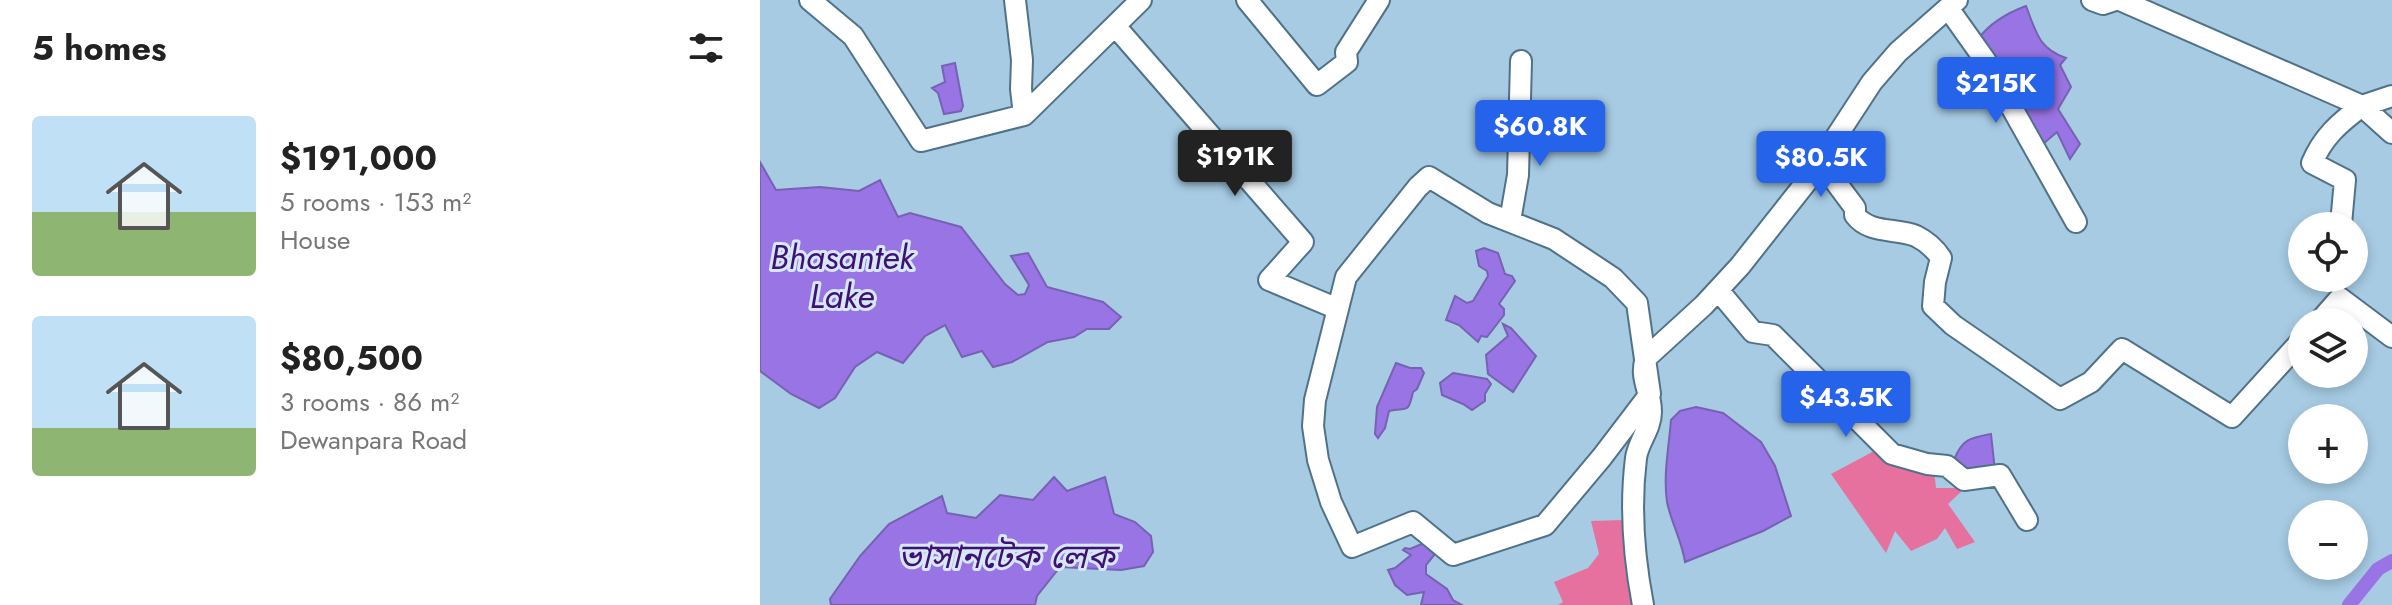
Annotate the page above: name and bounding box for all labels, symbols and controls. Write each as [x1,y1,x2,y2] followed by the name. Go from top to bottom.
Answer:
[32,24,166,73] text: 5 homes
[684,26,728,70] icon: filters
[1940,57,2052,125] pin: $215K
[1955,64,2037,102] text: $215K
[1475,100,1605,168] pin: $60.8K
[1493,107,1587,145] text: $60.8K
[1179,130,1291,198] pin: $191K
[1756,131,1886,199] pin: $80.5K
[280,134,437,183] text: $191,000
[1196,137,1274,175] text: $191K
[1774,138,1868,176] text: $80.5K
[96,148,192,244] icon: home
[280,183,471,221] text: 5 rooms · 153 m²
[2288,212,2368,580] map controls
[2288,212,2368,292] button: locate
[280,221,350,259] text: House
[770,233,915,321] water label: Bhasantek Lake
[2288,308,2368,388] button: layers
[280,334,423,383] text: $80,500
[96,348,192,444] icon: home
[1781,371,1911,439] pin: $43.5K
[1799,378,1893,416] text: $43.5K
[280,383,459,421] text: 3 rooms · 86 m²
[2288,404,2368,484] button: +
[280,421,467,459] text: Dewanpara Road
[2288,500,2368,580] button: −
[898,532,1121,581] water label: ভাসানটেক লেক

